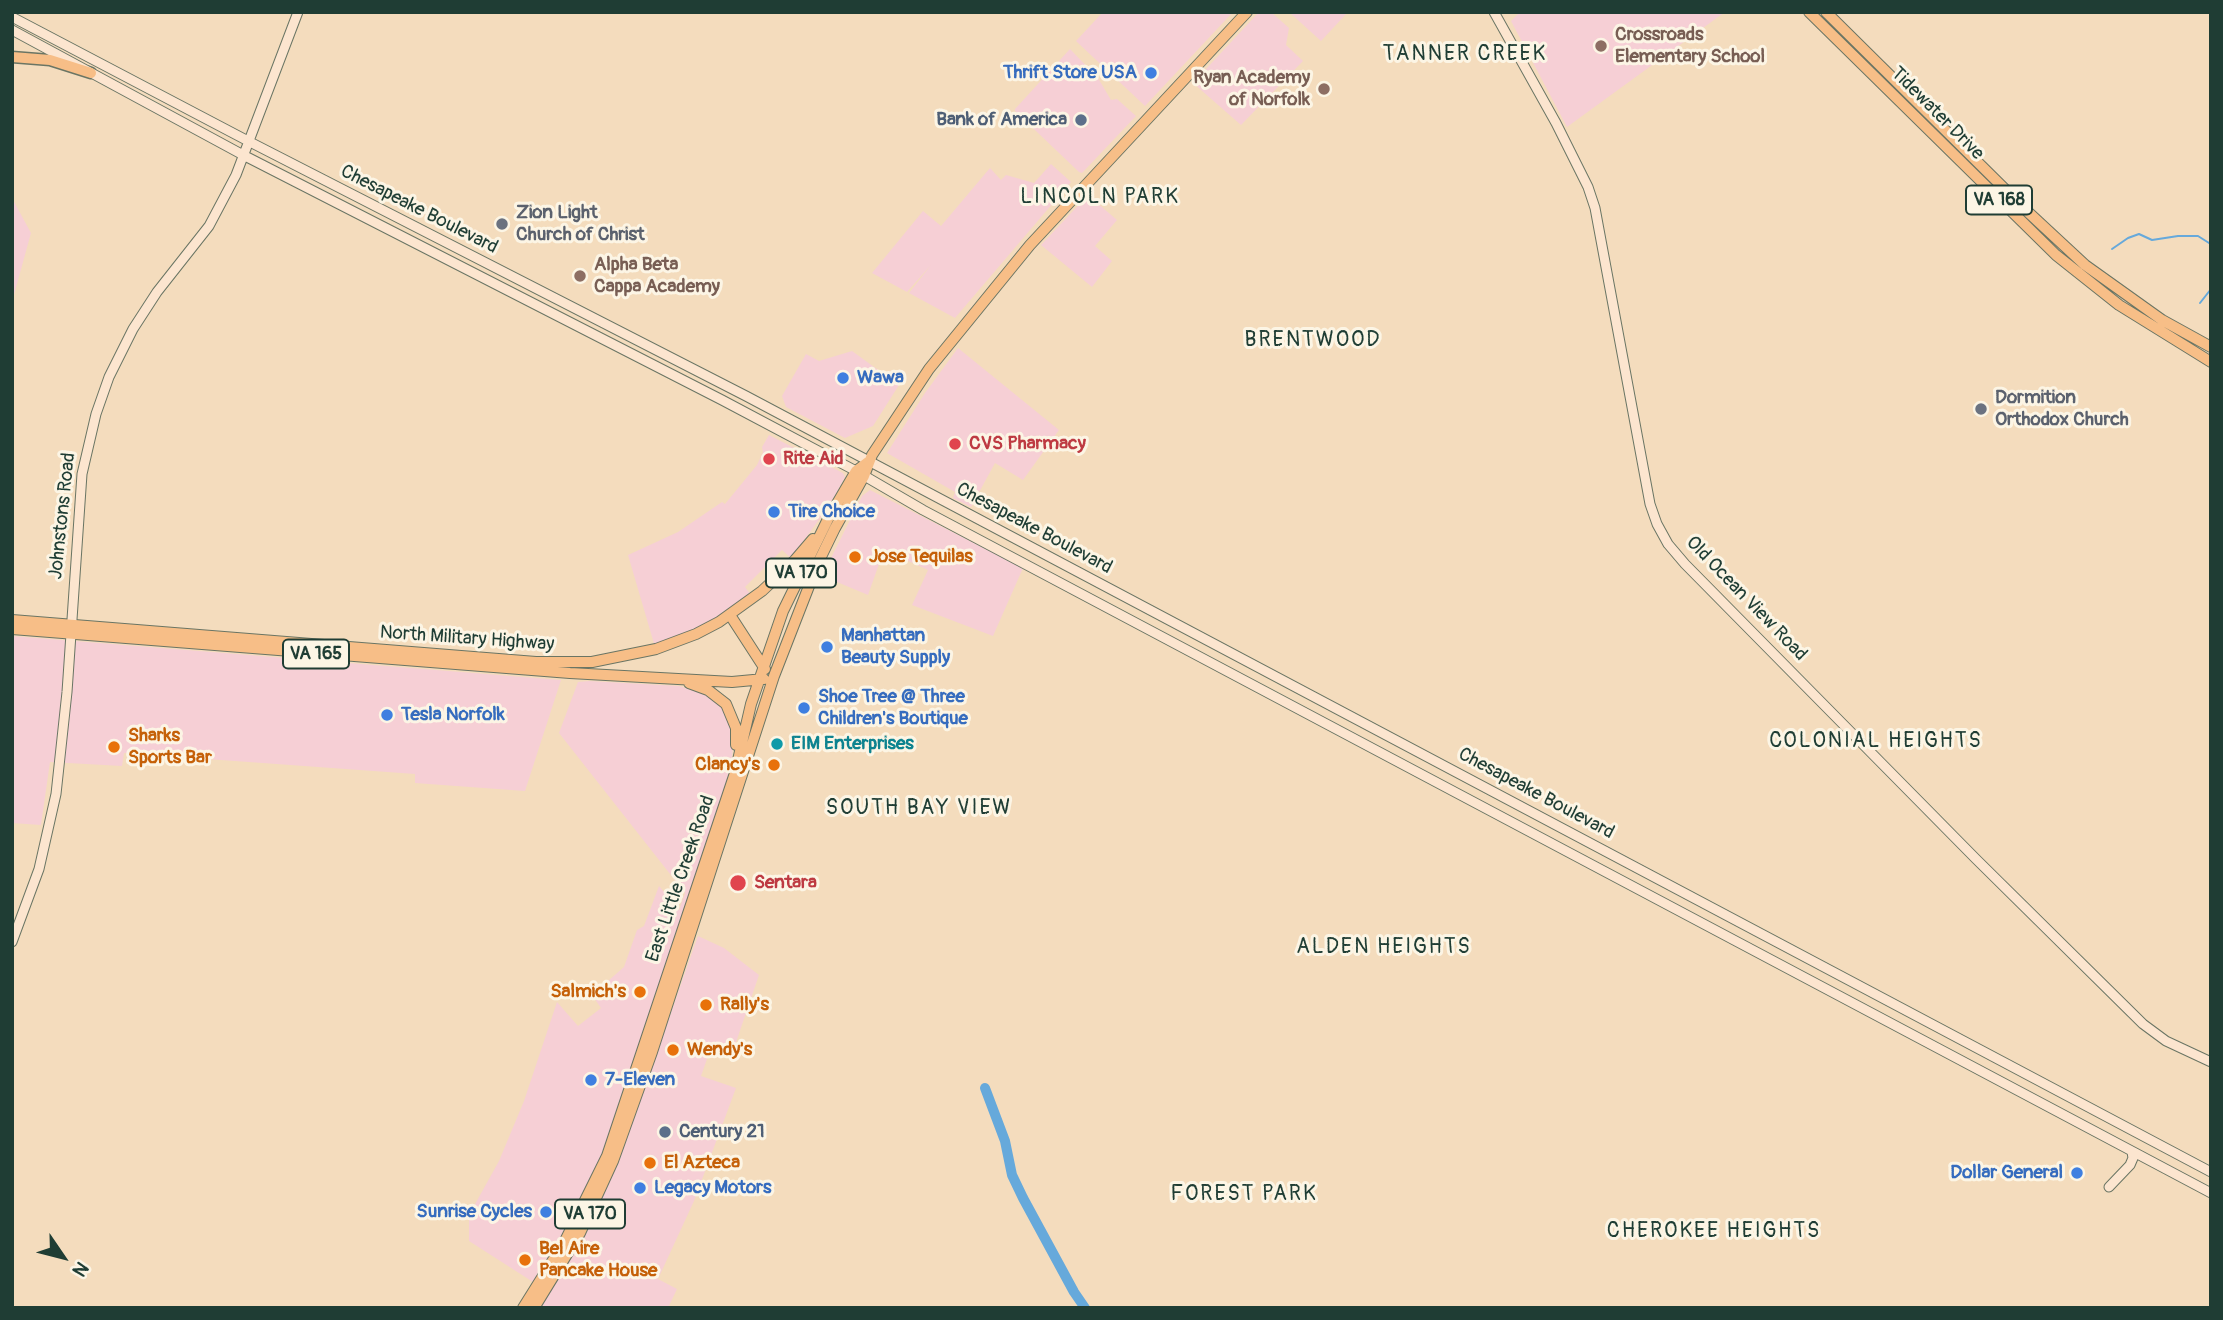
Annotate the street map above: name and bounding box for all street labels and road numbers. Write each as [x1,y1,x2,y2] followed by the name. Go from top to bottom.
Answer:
[1886,63,1988,165] street label: Tidewater Drive
[337,160,501,260] street label: Chesapeake Boulevard
[1966,186,2032,215] road number: VA 168
[45,452,81,580] street label: Johnstons Road
[952,478,1116,580] street label: Chesapeake Boulevard
[1681,532,1811,666] street label: Old Ocean View Road
[766,558,836,588] road number: VA 170
[379,622,555,656] street label: North Military Highway
[283,640,349,668] road number: VA 165
[1454,743,1618,845] street label: Chesapeake Boulevard
[642,793,720,965] street label: East Little Creek Road
[555,1199,625,1228] road number: VA 170

